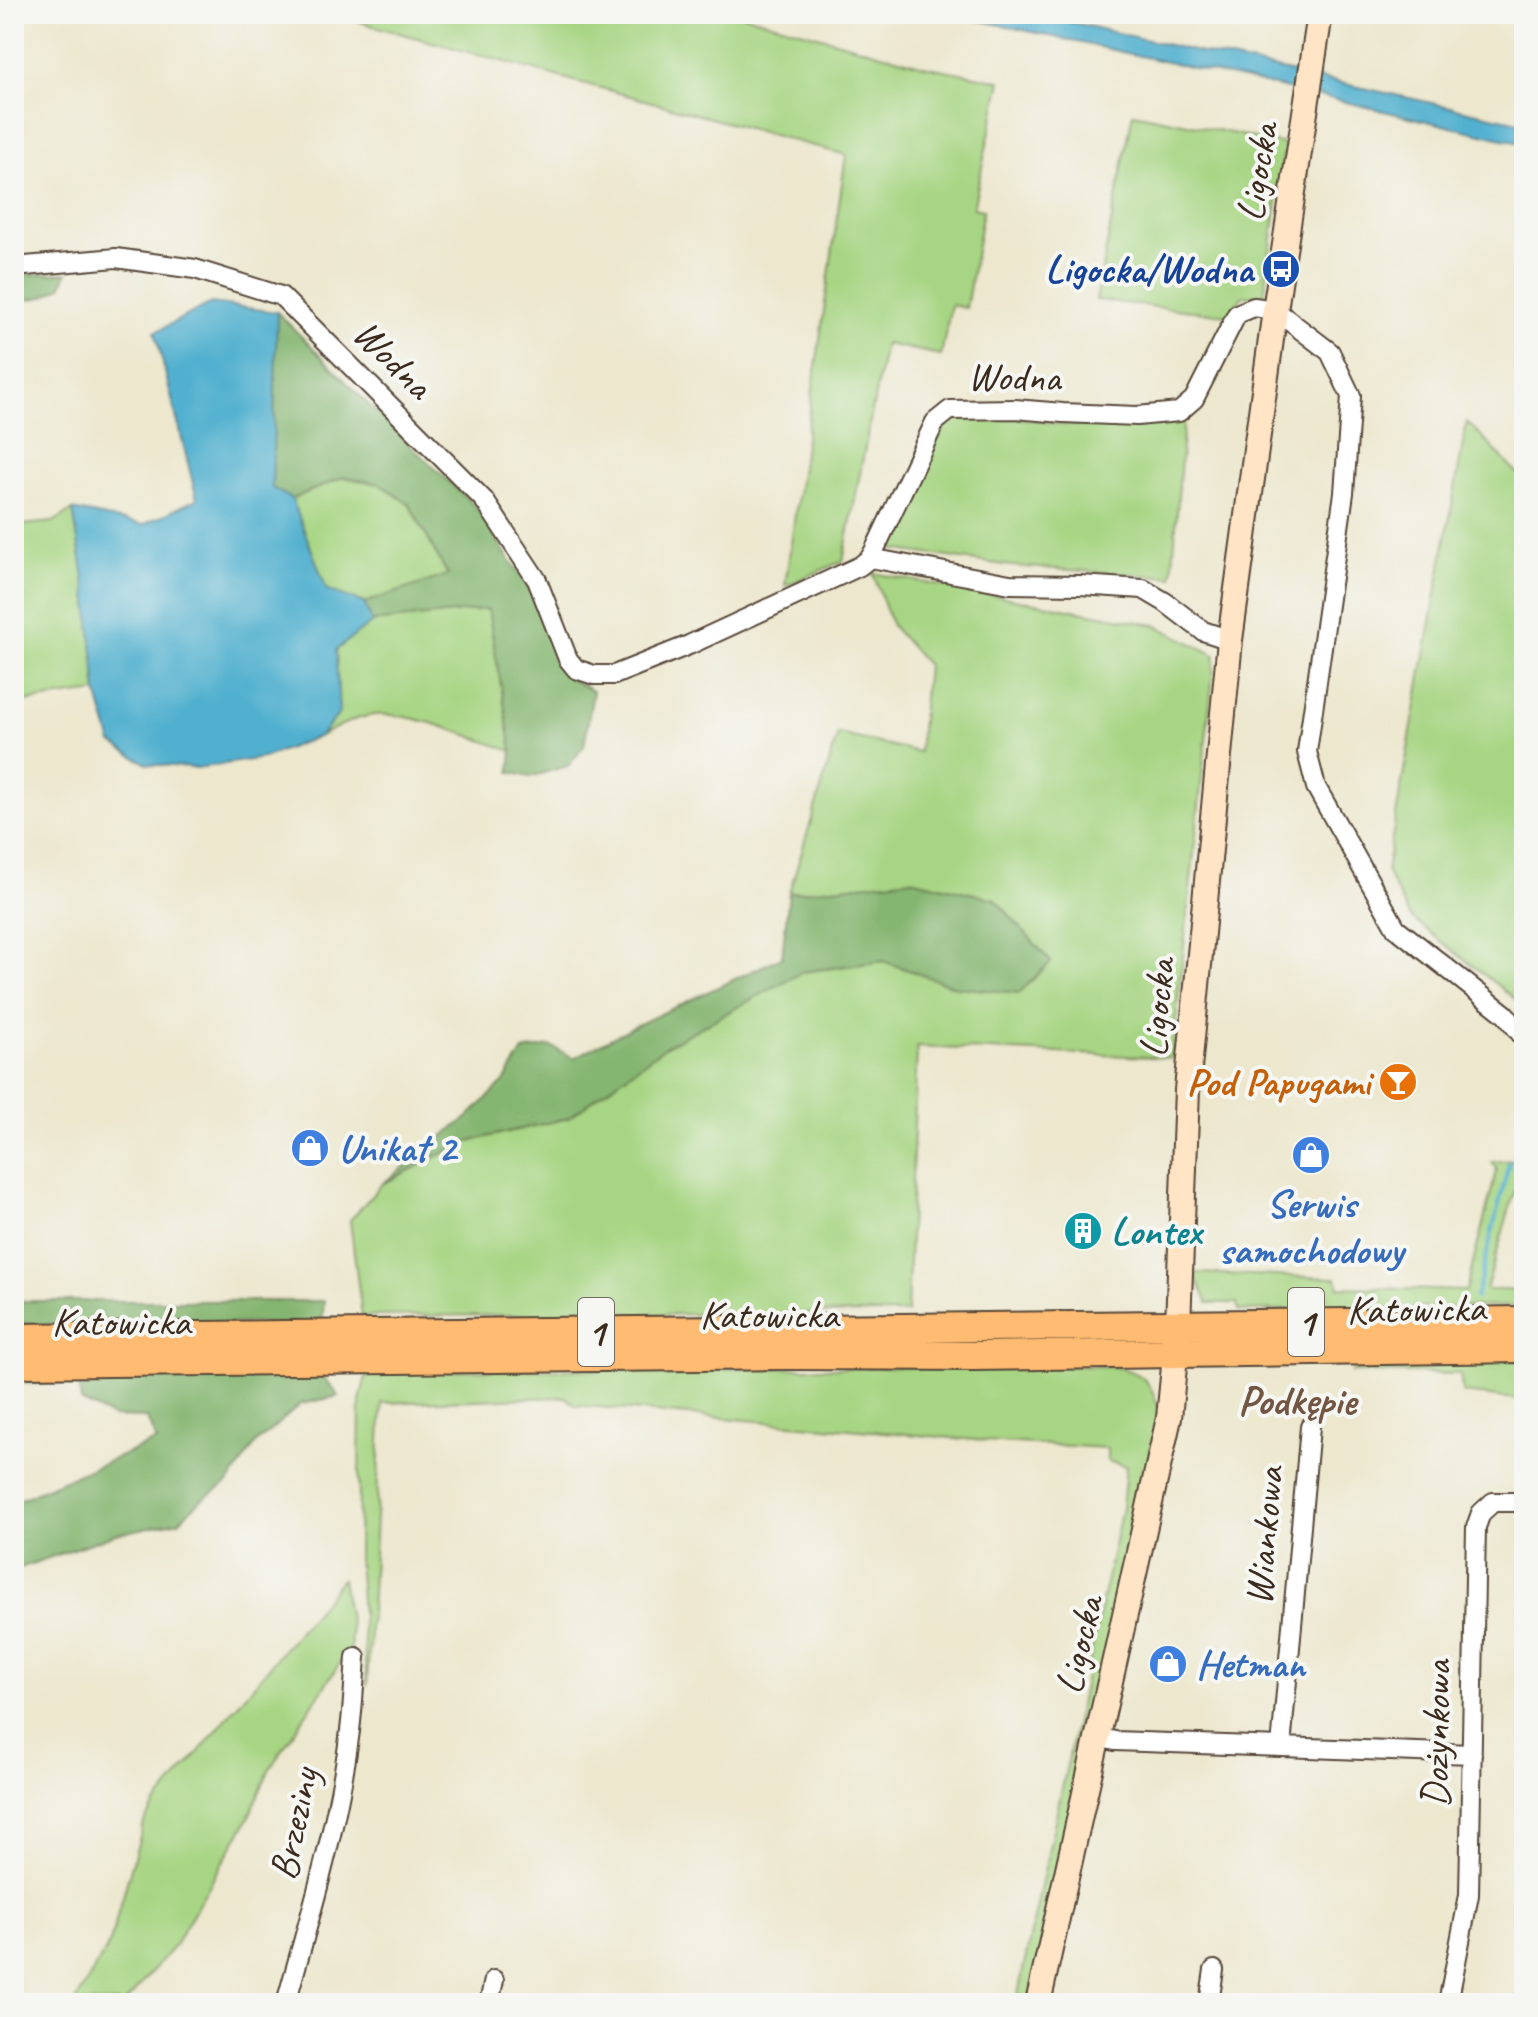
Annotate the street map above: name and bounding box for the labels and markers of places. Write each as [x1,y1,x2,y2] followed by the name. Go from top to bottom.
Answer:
[1045,244,1256,294] place label: Ligocka/Wodna
[1260,248,1302,290] bus stop icon: Ligocka/Wodna
[1186,1057,1375,1107] place label: Pod Papugami
[1377,1061,1419,1103] bar icon: Pod Papugami
[338,1123,460,1173] place label: Unikat 2
[289,1127,331,1169] shop icon: Unikat 2
[1290,1134,1332,1176] shop icon: Serwis samochodowy
[1219,1179,1407,1275] place label: Serwis samochodowy
[1111,1206,1204,1256] place label: Lontex
[1062,1210,1104,1252] building icon: Lontex
[1196,1639,1307,1689] place label: Hetman
[1147,1643,1189,1685] shop icon: Hetman

